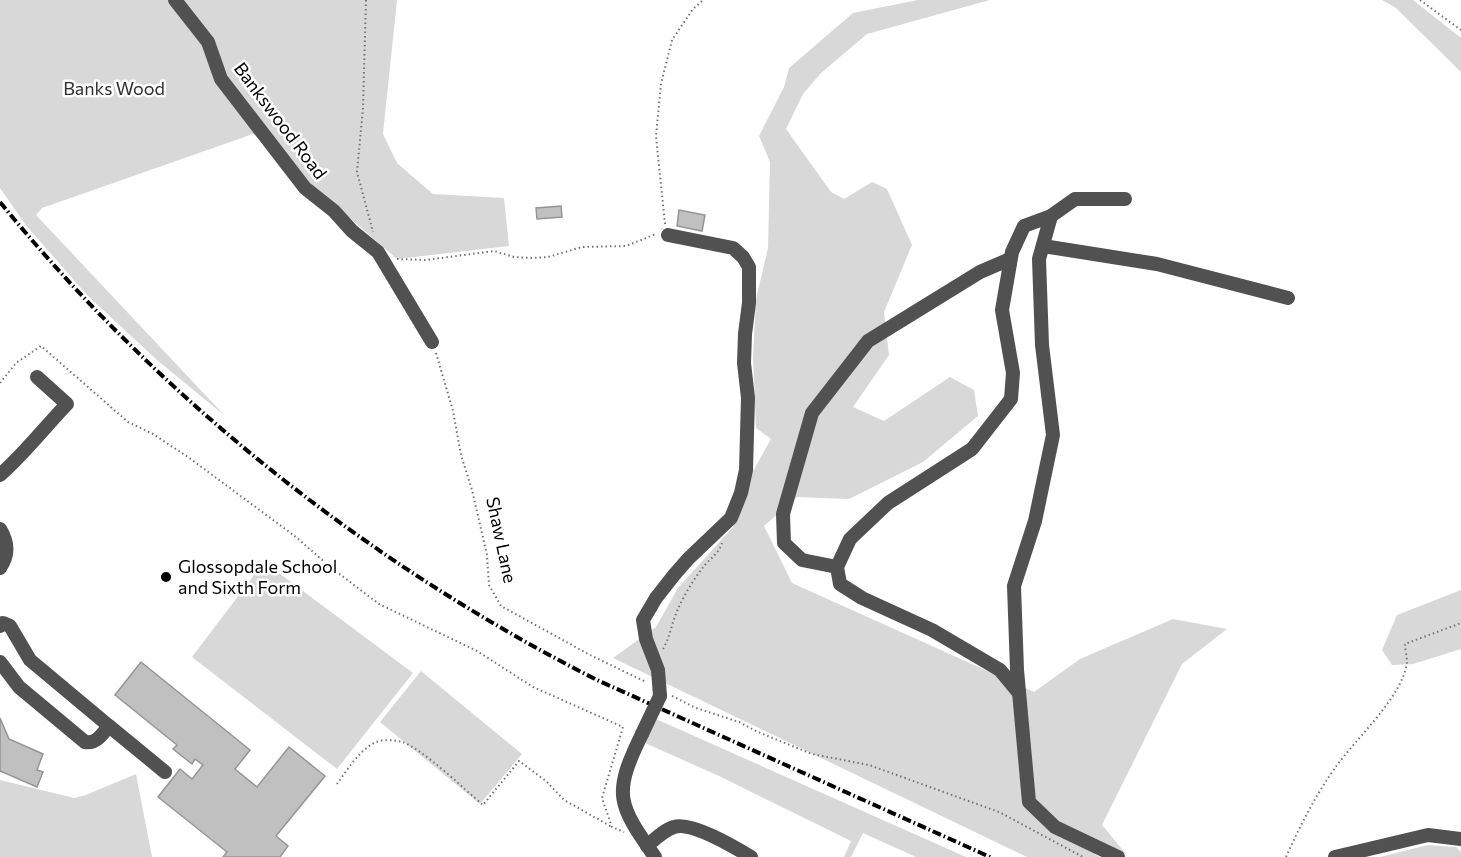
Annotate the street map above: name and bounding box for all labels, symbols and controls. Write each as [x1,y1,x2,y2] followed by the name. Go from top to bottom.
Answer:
[230,58,332,183] street label: Bankswood Road
[63,77,165,99] park label: Banks Wood
[482,495,522,585] street label: Shaw Lane
[178,555,337,598] place label: Glossopdale School and Sixth Form
[159,570,173,584] marker: Glossopdale School and Sixth Form

